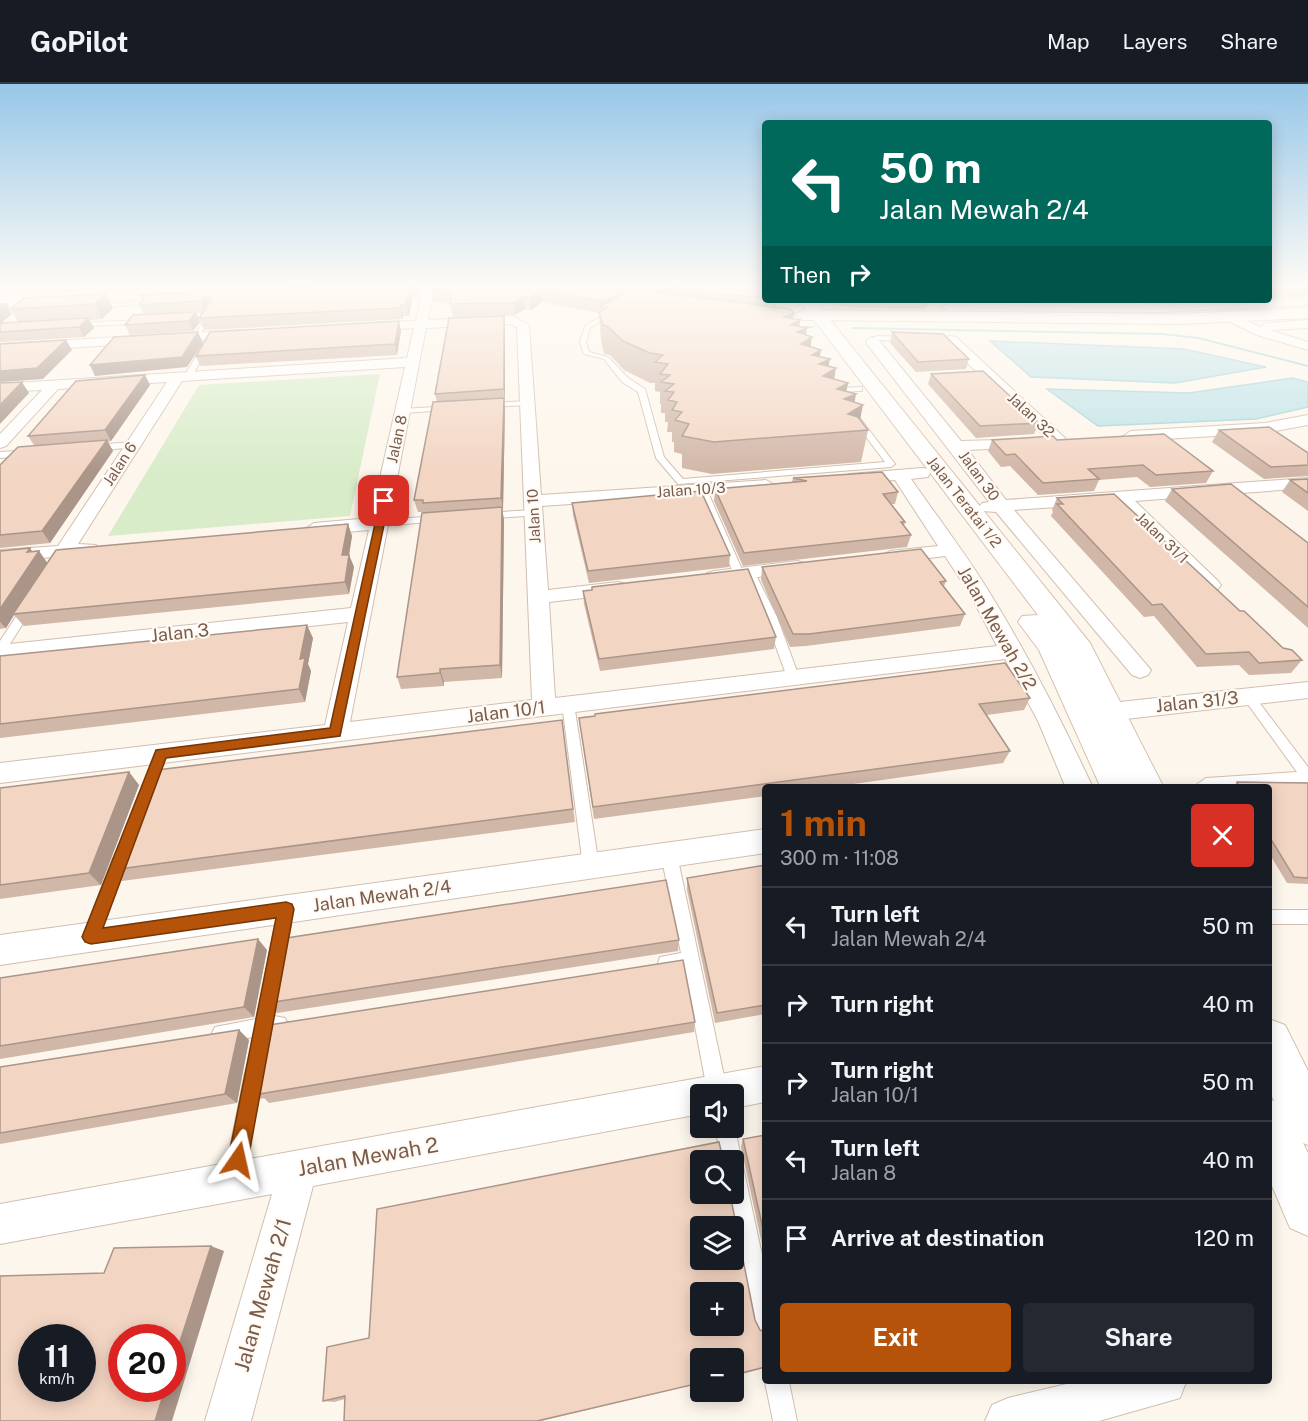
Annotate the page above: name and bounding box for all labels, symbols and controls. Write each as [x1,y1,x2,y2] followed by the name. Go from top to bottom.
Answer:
[30,25,129,58] text: GoPilot
[1047,29,1090,54] text: Map
[1123,29,1187,54] text: Layers
[1220,29,1278,54] text: Share
[879,143,982,192] text: 50 m
[780,144,858,222] icon: left
[879,193,1089,225] text: Jalan Mewah 2/4
[843,258,876,291] icon: right
[780,262,831,288] text: Then
[1004,389,1058,441] street label: Jalan 32
[383,413,410,465] street label: Jalan 8
[99,439,140,489] street label: Jalan 6
[956,447,1003,504] street label: Jalan 30
[924,453,1005,551] street label: Jalan Teratai 1/2
[358,475,409,526] pin
[656,479,726,500] street label: Jalan 10/3
[367,484,400,517] icon: arrive
[524,488,543,544] street label: Jalan 10
[1133,509,1192,567] street label: Jalan 31/1
[954,562,1041,693] street label: Jalan Mewah 2/2
[150,619,210,646] street label: Jalan 3
[1154,687,1239,716] street label: Jalan 31/3
[465,696,546,727] street label: Jalan 10/1
[780,802,867,844] text: 1 min
[1191,804,1254,867] button: close
[780,846,899,870] text: 300 m · 11:08
[311,875,453,916] street label: Jalan Mewah 2/4
[831,901,920,927] text: Turn left
[780,910,813,943] icon: left
[1202,913,1254,939] text: 50 m
[831,927,986,951] text: Jalan Mewah 2/4
[780,988,813,1021] icon: right
[831,991,934,1017] text: Turn right
[1202,991,1254,1017] text: 40 m
[831,1057,934,1083] text: Turn right
[780,1066,813,1099] icon: right
[1202,1069,1254,1095] text: 50 m
[831,1083,919,1107] text: Jalan 10/1
[690,1084,744,1402] map controls
[690,1084,744,1138] button: sound
[206,1128,270,1192] position arrow
[296,1132,440,1181] street label: Jalan Mewah 2
[831,1135,920,1161] text: Turn left
[780,1144,813,1177] icon: left
[1202,1147,1254,1173] text: 40 m
[690,1150,744,1204] button: search
[831,1161,896,1185] text: Jalan 8
[229,1215,296,1374] street label: Jalan Mewah 2/1
[690,1216,744,1270] button: layers
[780,1222,813,1255] icon: arrive
[831,1225,1044,1251] text: Arrive at destination
[1194,1225,1254,1251] text: 120 m
[690,1282,744,1336] button: +
[780,1303,1011,1372] button: Exit
[1023,1303,1254,1372] button: Share
[108,1324,186,1402] speed limit sign: 20
[44,1338,70,1374] text: 11
[690,1348,744,1402] button: −
[39,1370,75,1387] text: km/h

